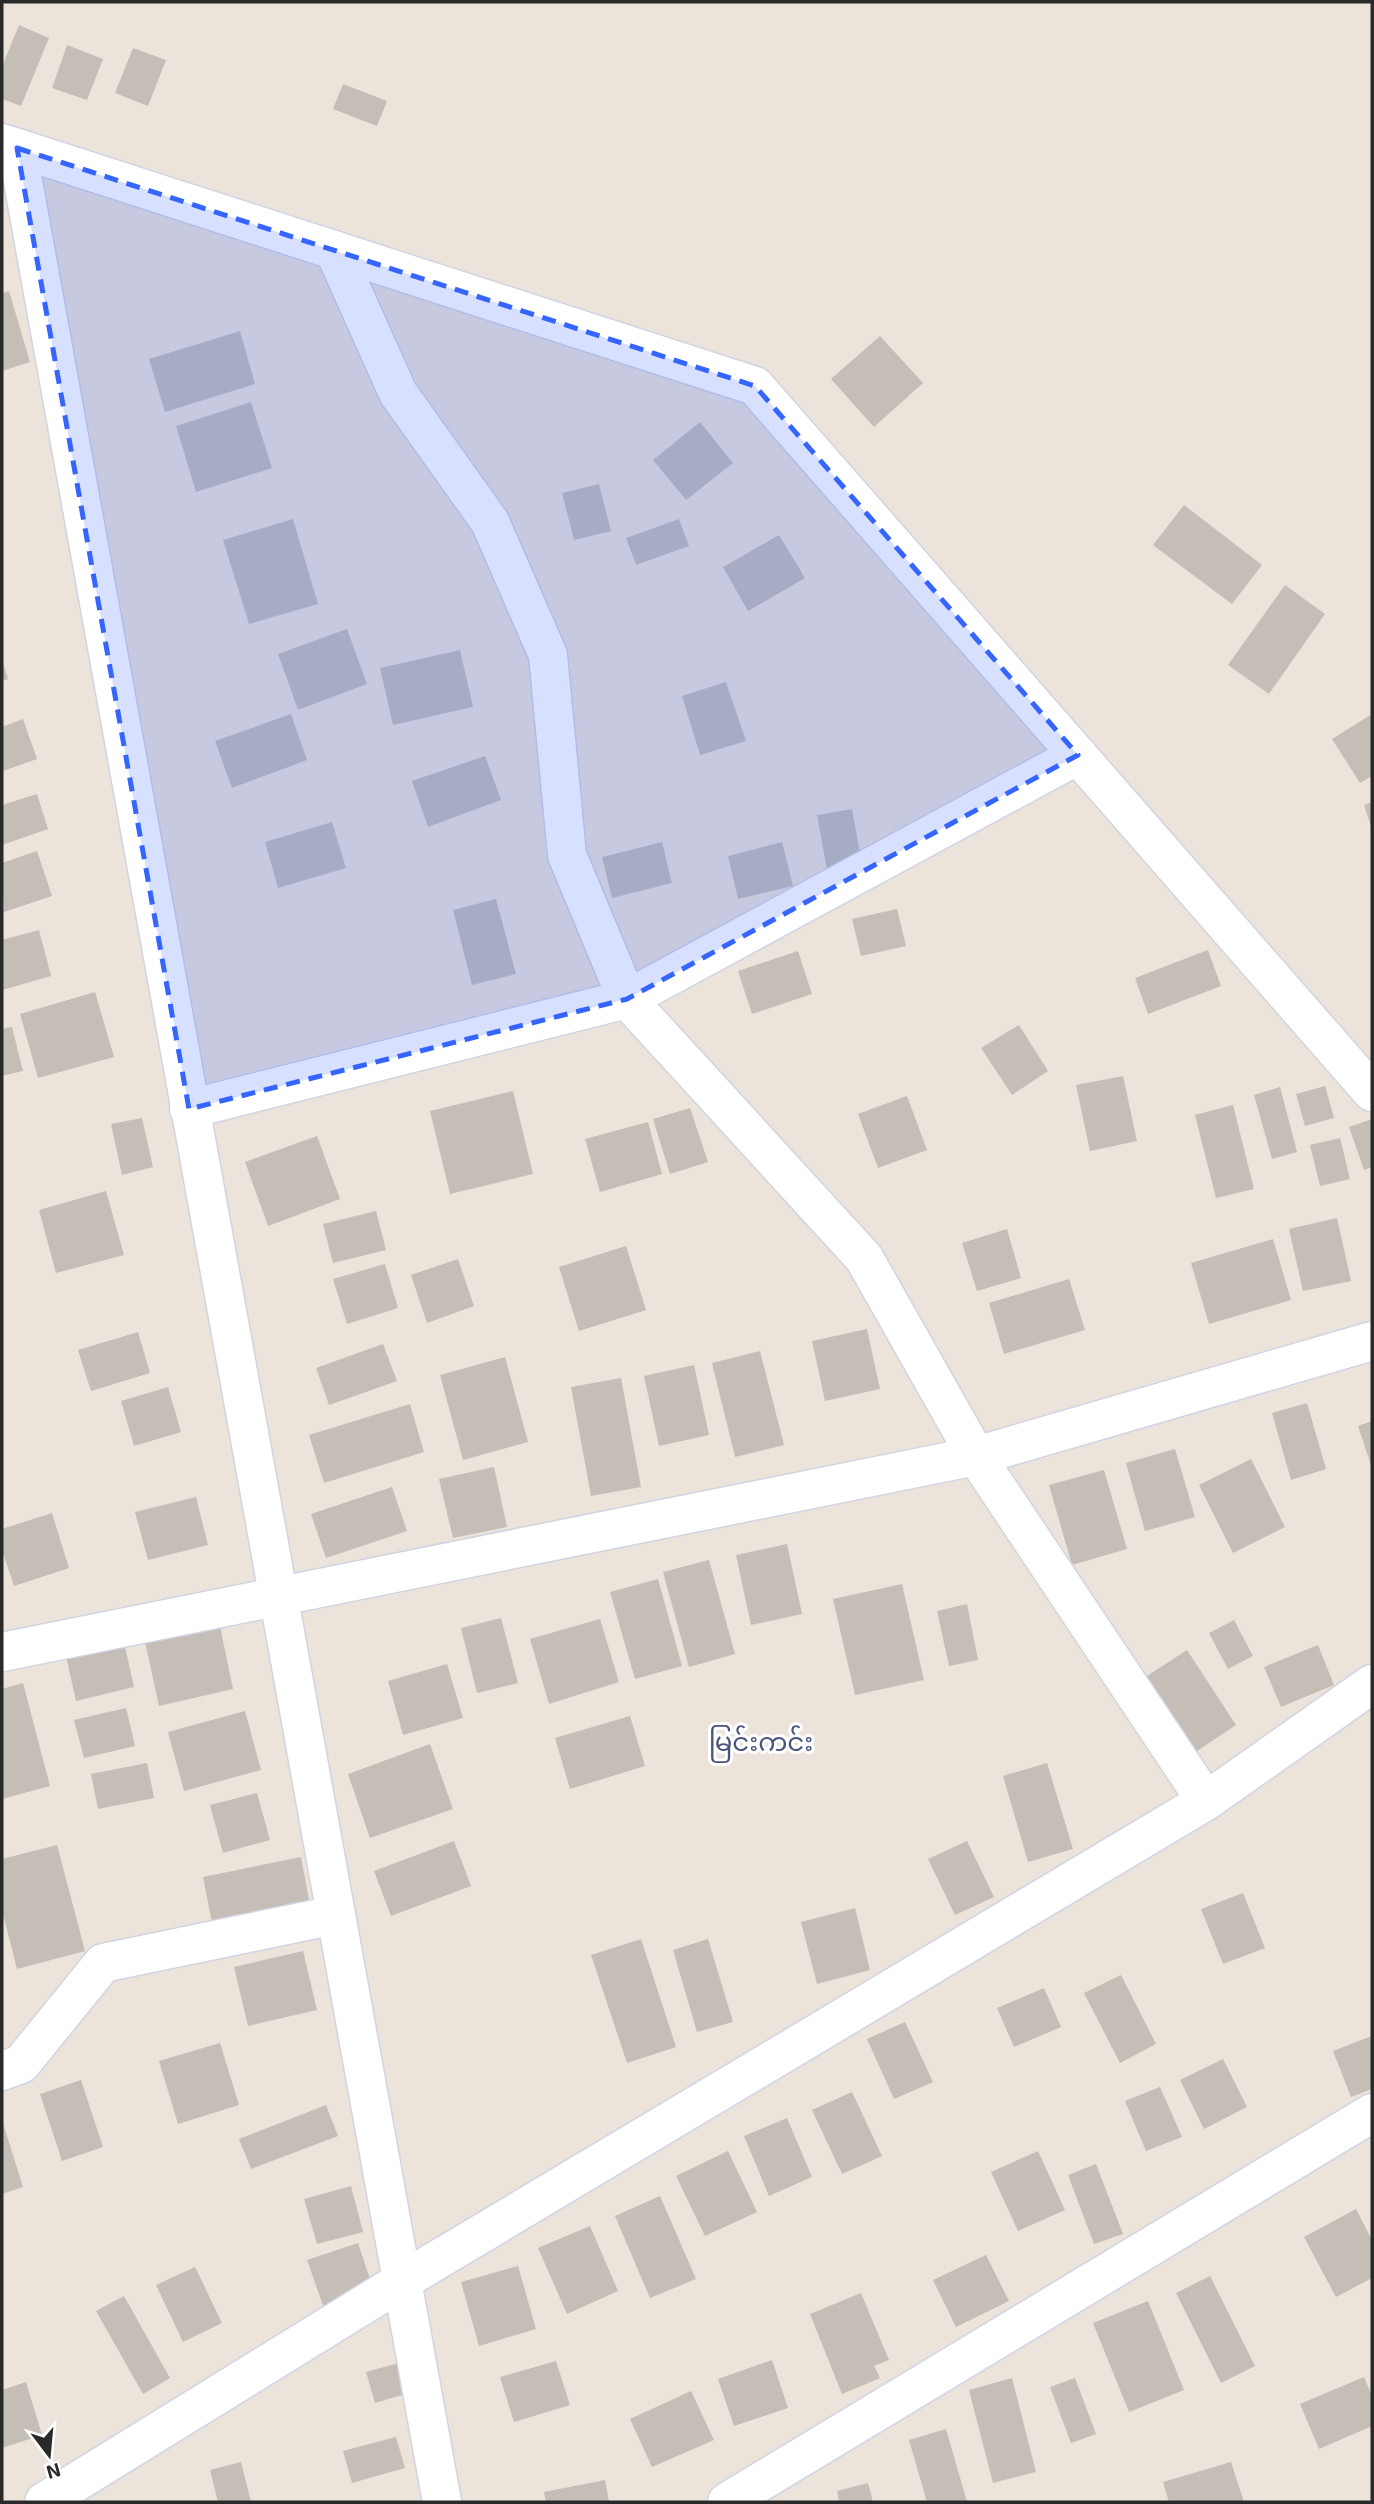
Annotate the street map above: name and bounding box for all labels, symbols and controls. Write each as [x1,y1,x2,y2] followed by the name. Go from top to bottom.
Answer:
[709,1725,813,1763] district label: မြင်းကင်း
[14,2420,84,2490] north arrow
[44,2459,64,2485] text: N

